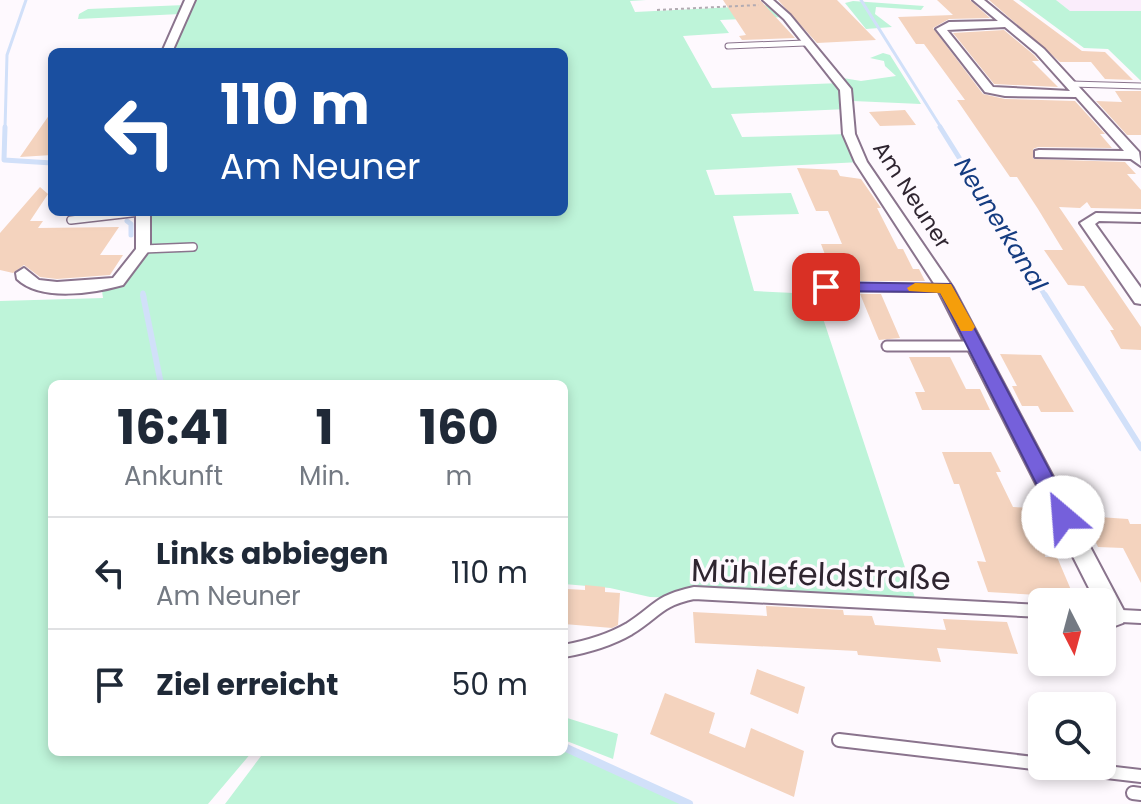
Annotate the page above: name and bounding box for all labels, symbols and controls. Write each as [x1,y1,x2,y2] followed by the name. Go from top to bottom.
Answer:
[220,65,370,144] text: 110 m
[88,80,192,184] icon: left
[866,135,958,255] street label: Am Neuner
[220,141,420,192] text: Am Neuner
[947,151,1055,297] water label: Neunerkanal
[792,253,860,321] pin
[804,265,848,309] icon: arrive
[117,394,230,461] text: 16:41
[315,394,333,461] text: 1
[419,394,499,461] text: 160
[124,458,223,494] text: Ankunft
[299,458,350,494] text: Min.
[446,458,472,494] text: m
[1021,475,1105,559] position arrow
[156,532,389,575] text: Links abbiegen
[690,547,952,601] street label: Mühlefeldstraße
[88,551,132,595] icon: left
[451,551,528,594] text: 110 m
[156,578,301,614] text: Am Neuner
[1028,588,1116,676] north arrow
[1028,588,1116,780] map controls
[88,663,132,707] icon: arrive
[156,663,338,706] text: Ziel erreicht
[451,663,528,706] text: 50 m
[1028,692,1116,780] button: search

